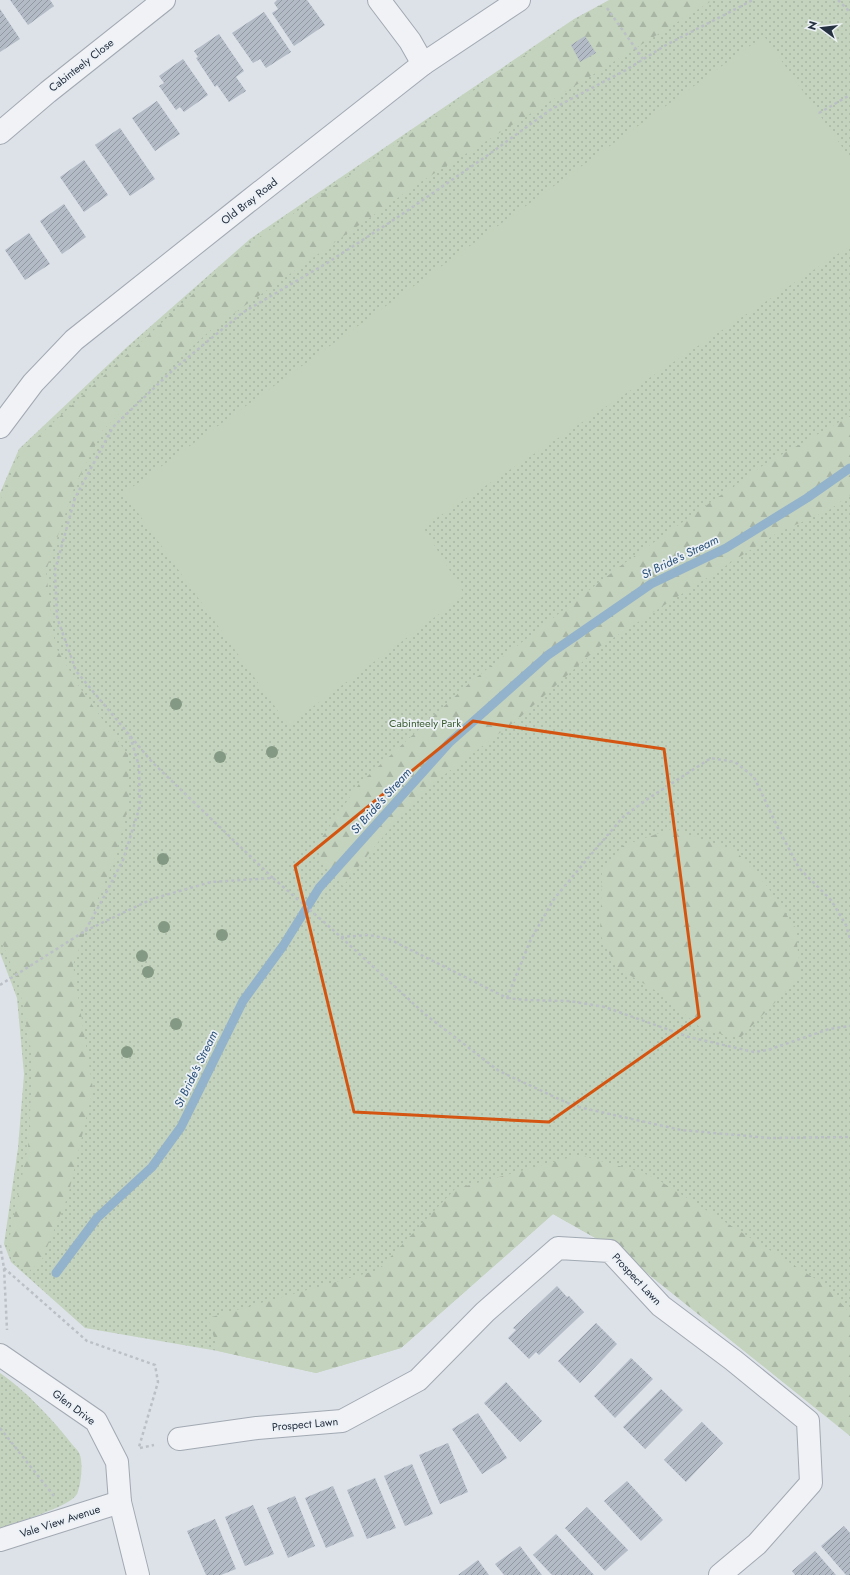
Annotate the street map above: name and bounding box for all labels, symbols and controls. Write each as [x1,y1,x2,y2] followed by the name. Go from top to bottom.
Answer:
[802,8,842,48] north arrow
[803,19,821,32] text: N
[45,34,117,95] street label: Cabinteely Close
[217,174,281,228] street label: Old Bray Road
[638,531,722,583] water label: St Bride's Stream
[389,715,461,731] park label: Cabinteely Park
[346,764,416,838] water label: St Bride's Stream
[170,1027,222,1111] water label: St Bride's Stream
[608,1249,666,1309] street label: Prospect Lawn
[49,1385,99,1429] street label: Glen Drive
[271,1413,339,1435] street label: Prospect Lawn
[18,1500,103,1542] street label: Vale View Avenue

